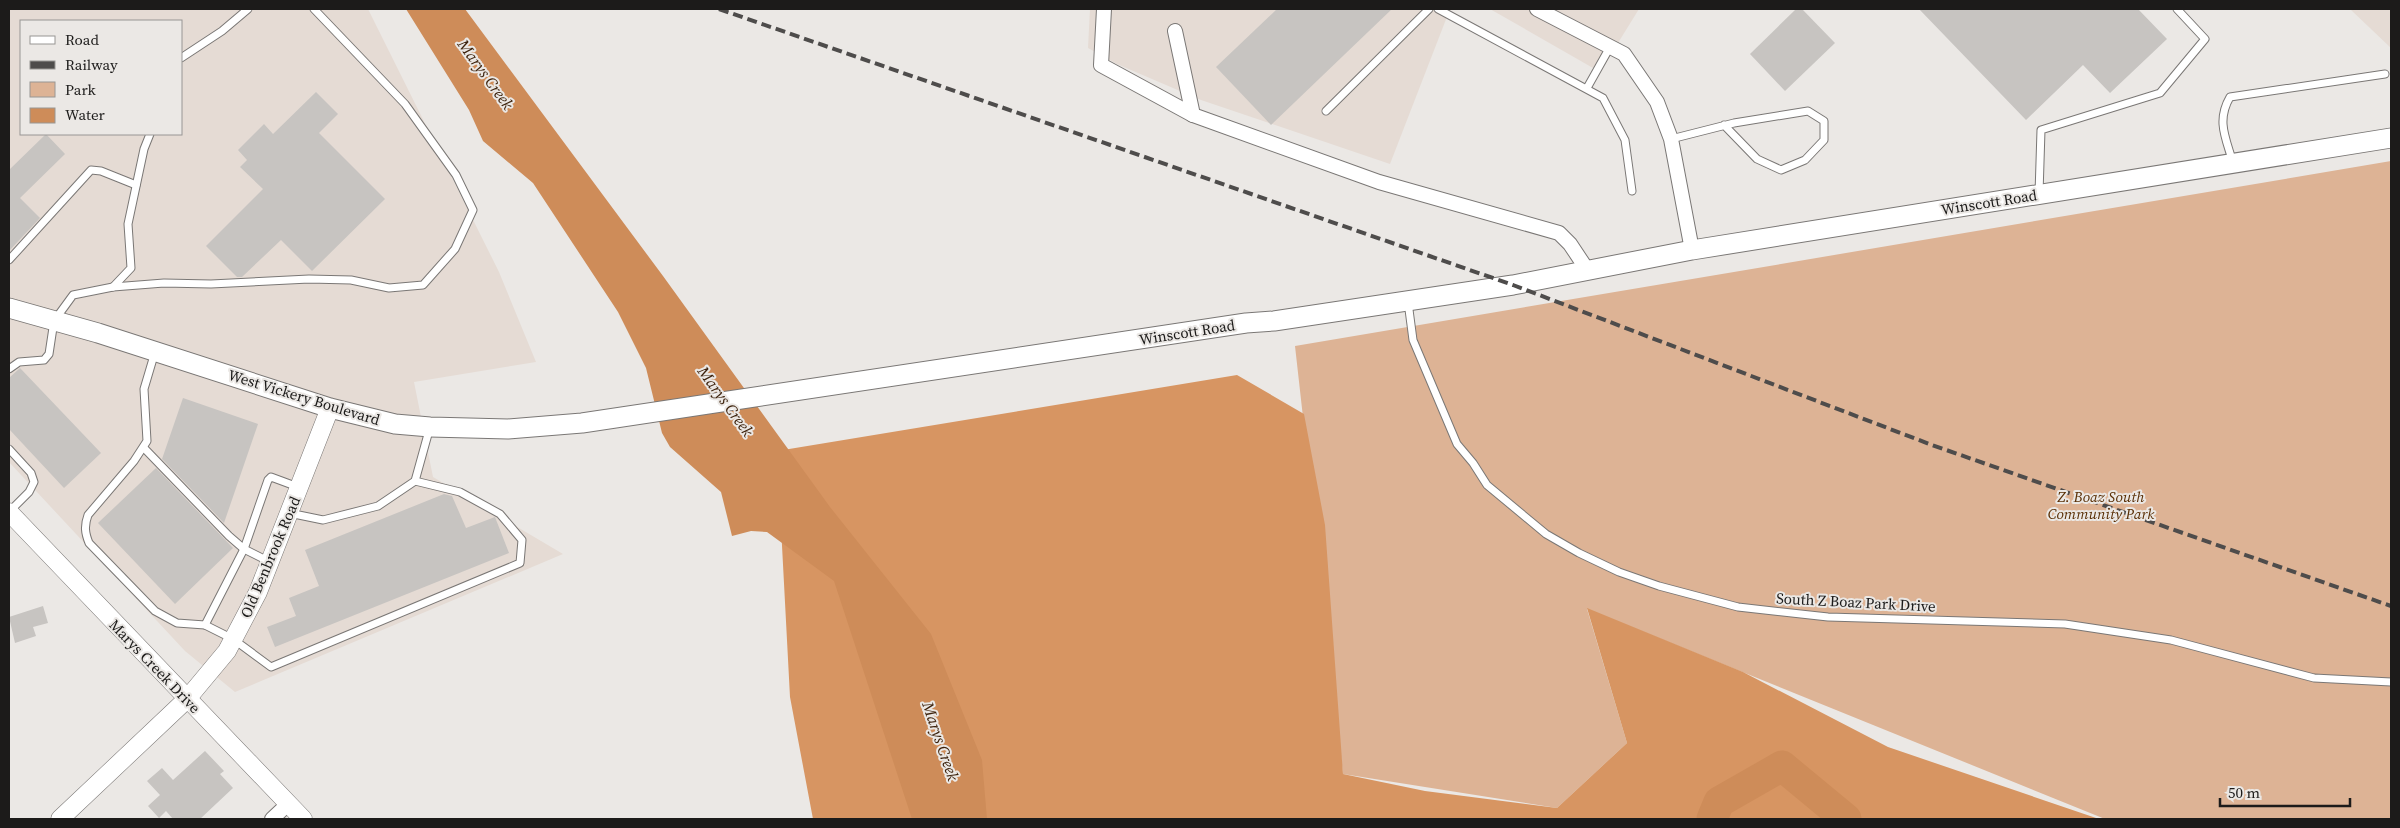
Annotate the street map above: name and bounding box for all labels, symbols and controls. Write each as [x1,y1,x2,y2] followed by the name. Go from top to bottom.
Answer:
[20,20,182,135] legend
[65,29,99,50] text: Road
[452,33,519,114] water label: Marys Creek
[65,54,118,75] text: Railway
[65,79,97,100] text: Park
[65,104,106,125] text: Water
[1939,184,2039,220] street label: Winscott Road
[1137,314,1237,350] street label: Winscott Road
[692,360,759,441] water label: Marys Creek
[225,364,383,430] street label: West Vickery Boulevard
[2048,486,2155,524] park label: Z. Boaz South Community Park
[235,493,305,621] street label: Old Benbrook Road
[1776,587,1937,617] street label: South Z Boaz Park Drive
[105,614,206,718] street label: Marys Creek Drive
[917,698,965,784] water label: Marys Creek
[2220,776,2350,808] scale bar
[2228,782,2260,803] text: 50 m

